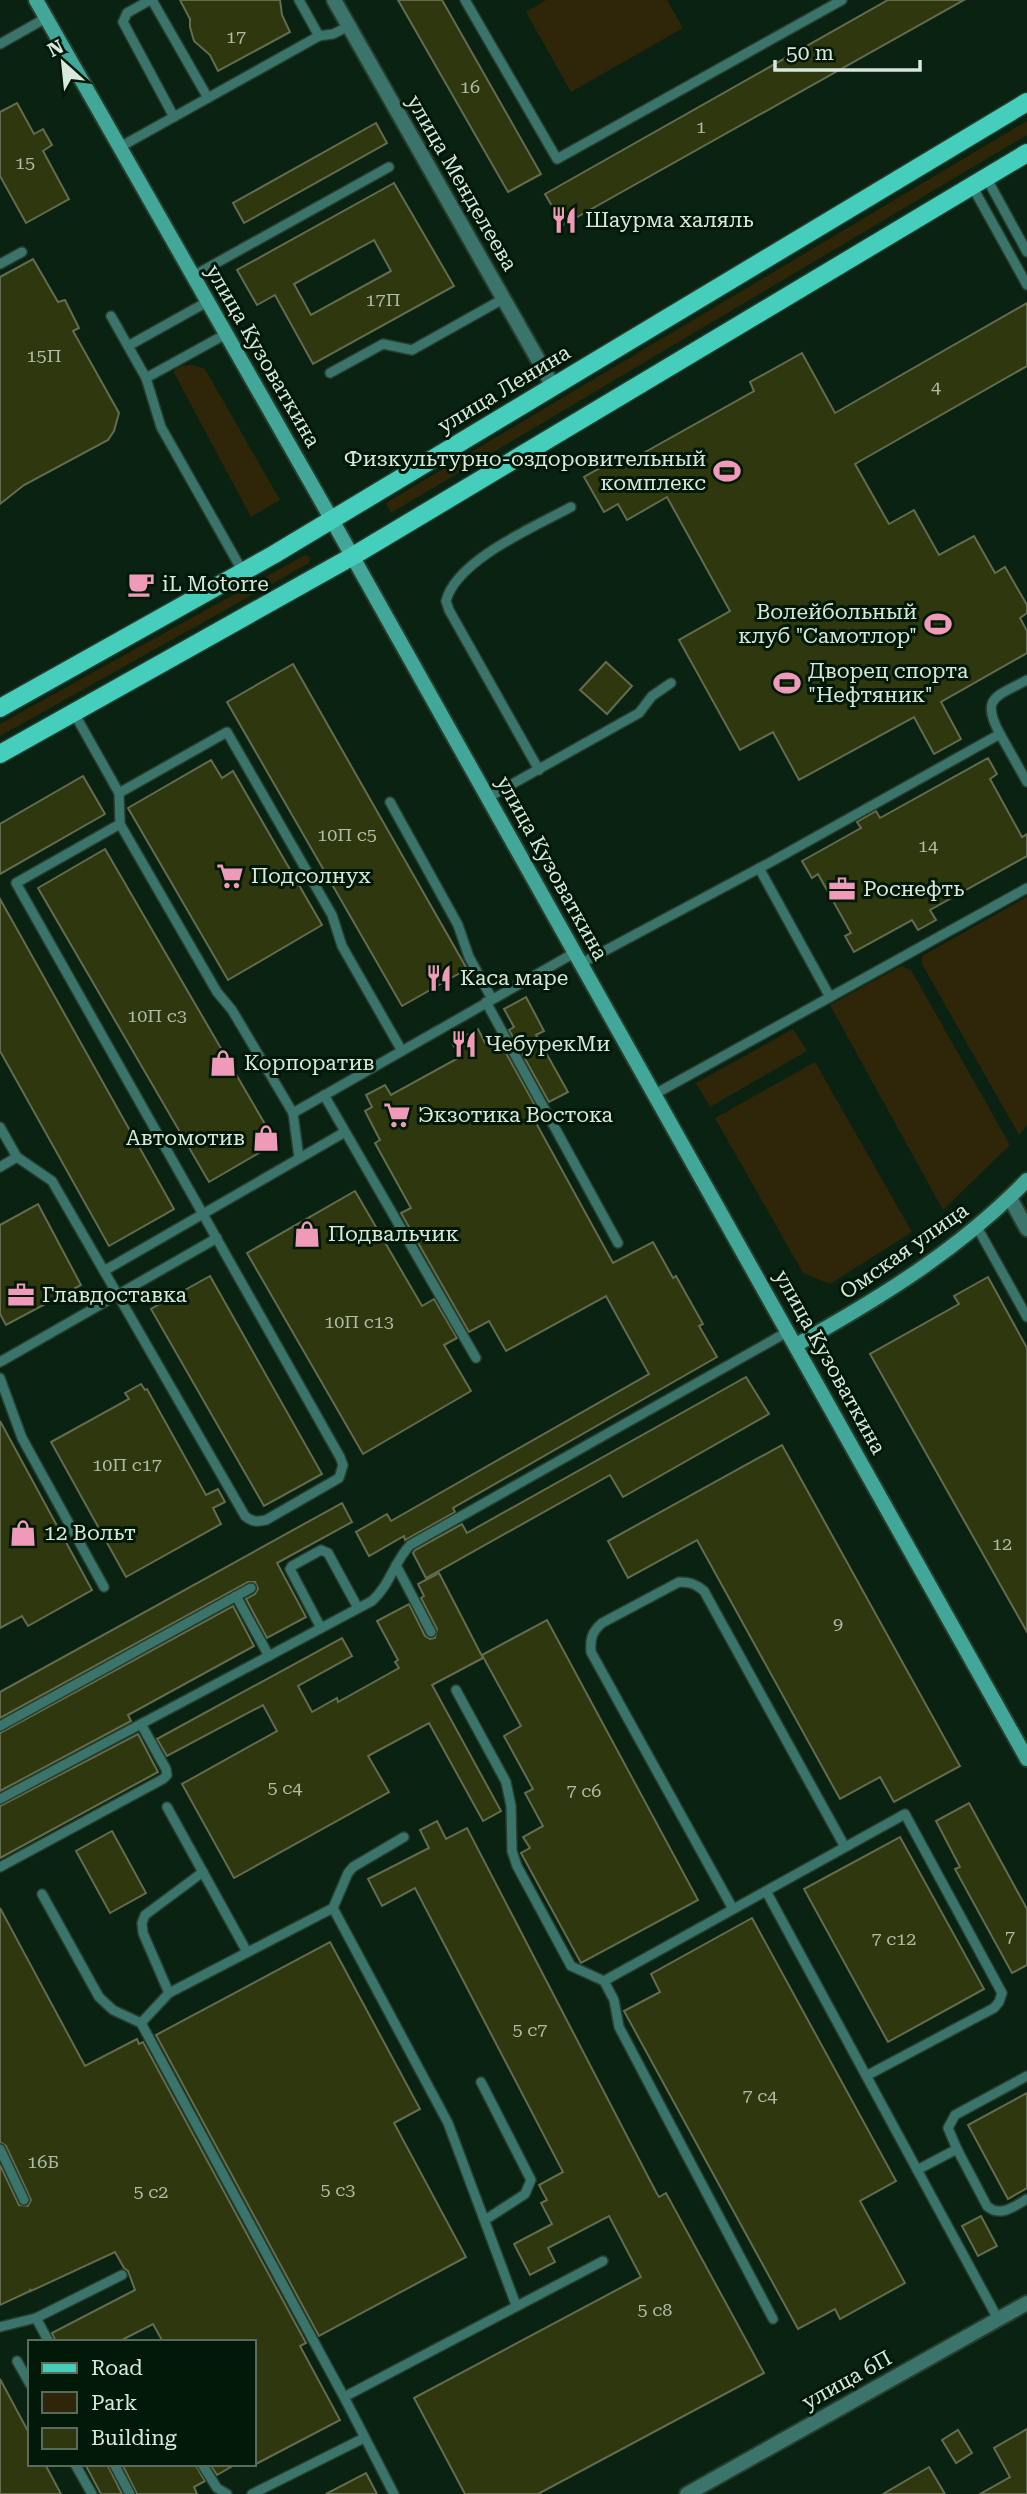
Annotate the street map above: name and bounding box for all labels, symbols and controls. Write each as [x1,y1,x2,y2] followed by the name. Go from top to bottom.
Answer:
[226,26,246,47] house number: 17
[28,28,98,98] north arrow
[775,28,920,72] scale bar
[44,35,68,62] text: N
[786,41,834,65] text: 50 m
[460,76,480,97] house number: 16
[402,91,522,276] street label: улица Менделеева
[696,116,706,137] house number: 1
[15,152,35,173] house number: 15
[549,205,579,235] restaurant icon: Шаурма халяль
[585,208,754,232] place label: Шаурма халяль
[201,260,325,452] street label: улица Кузоваткина
[366,289,400,310] house number: 17П
[433,340,575,438] street label: улица Ленина
[27,345,61,366] house number: 15П
[931,376,941,397] house number: 4
[344,447,706,495] place label: Физкультурно-оздоровительный комплекс
[712,456,742,486] sports icon: Физкультурно-оздоровительный комплекс
[126,569,156,599] cafe icon: iL Motorre
[162,572,269,596] place label: iL Motorre
[738,600,917,648] place label: Волейбольный клуб "Самотлор"
[923,609,953,639] sports icon: Волейбольный клуб "Самотлор"
[808,659,969,707] place label: Дворец спорта "Нефтяник"
[772,668,802,698] sports icon: Дворец спорта "Нефтяник"
[491,772,613,965] street label: улица Кузоваткина
[317,824,377,845] house number: 10П с5
[918,835,938,856] house number: 14
[215,861,245,891] supermarket icon: Подсолнух
[251,864,371,888] place label: Подсолнух
[827,874,857,904] office icon: Роснефть
[863,877,964,901] place label: Роснефть
[424,963,454,993] restaurant icon: Каса маре
[460,966,568,990] place label: Каса маре
[127,1005,187,1026] house number: 10П с3
[449,1029,479,1059] restaurant icon: ЧебурекМи
[485,1032,610,1056] place label: ЧебурекМи
[208,1048,238,1078] shop icon: Корпоратив
[244,1051,375,1075] place label: Корпоратив
[382,1100,412,1130] supermarket icon: Экзотика Востока
[418,1103,614,1127] place label: Экзотика Востока
[251,1123,281,1153] shop icon: Автомотив
[126,1126,245,1150] place label: Автомотив
[835,1198,973,1304] street label: Омская улица
[292,1219,322,1249] shop icon: Подвальчик
[328,1222,459,1246] place label: Подвальчик
[769,1266,891,1459] street label: улица Кузоваткина
[6,1280,36,1310] office icon: Главдоставка
[42,1283,188,1307] place label: Главдоставка
[324,1311,394,1332] house number: 10П с13
[92,1454,162,1475] house number: 10П с17
[8,1518,38,1548] shop icon: 12 Вольт
[44,1521,136,1545] place label: 12 Вольт
[992,1533,1012,1554] house number: 12
[833,1613,843,1634] house number: 9
[268,1777,302,1798] house number: 5 с4
[567,1780,601,1801] house number: 7 с6
[1005,1926,1015,1947] house number: 7
[872,1928,916,1949] house number: 7 с12
[513,2019,547,2040] house number: 5 с7
[743,2085,777,2106] house number: 7 с4
[27,2151,59,2172] house number: 16Б
[321,2179,355,2200] house number: 5 с3
[134,2181,168,2202] house number: 5 с2
[638,2299,672,2320] house number: 5 с8
[28,2340,256,2466] legend
[798,2346,896,2414] street label: улица 6П
[91,2356,143,2380] text: Road
[91,2391,137,2415] text: Park
[91,2426,177,2450] text: Building

